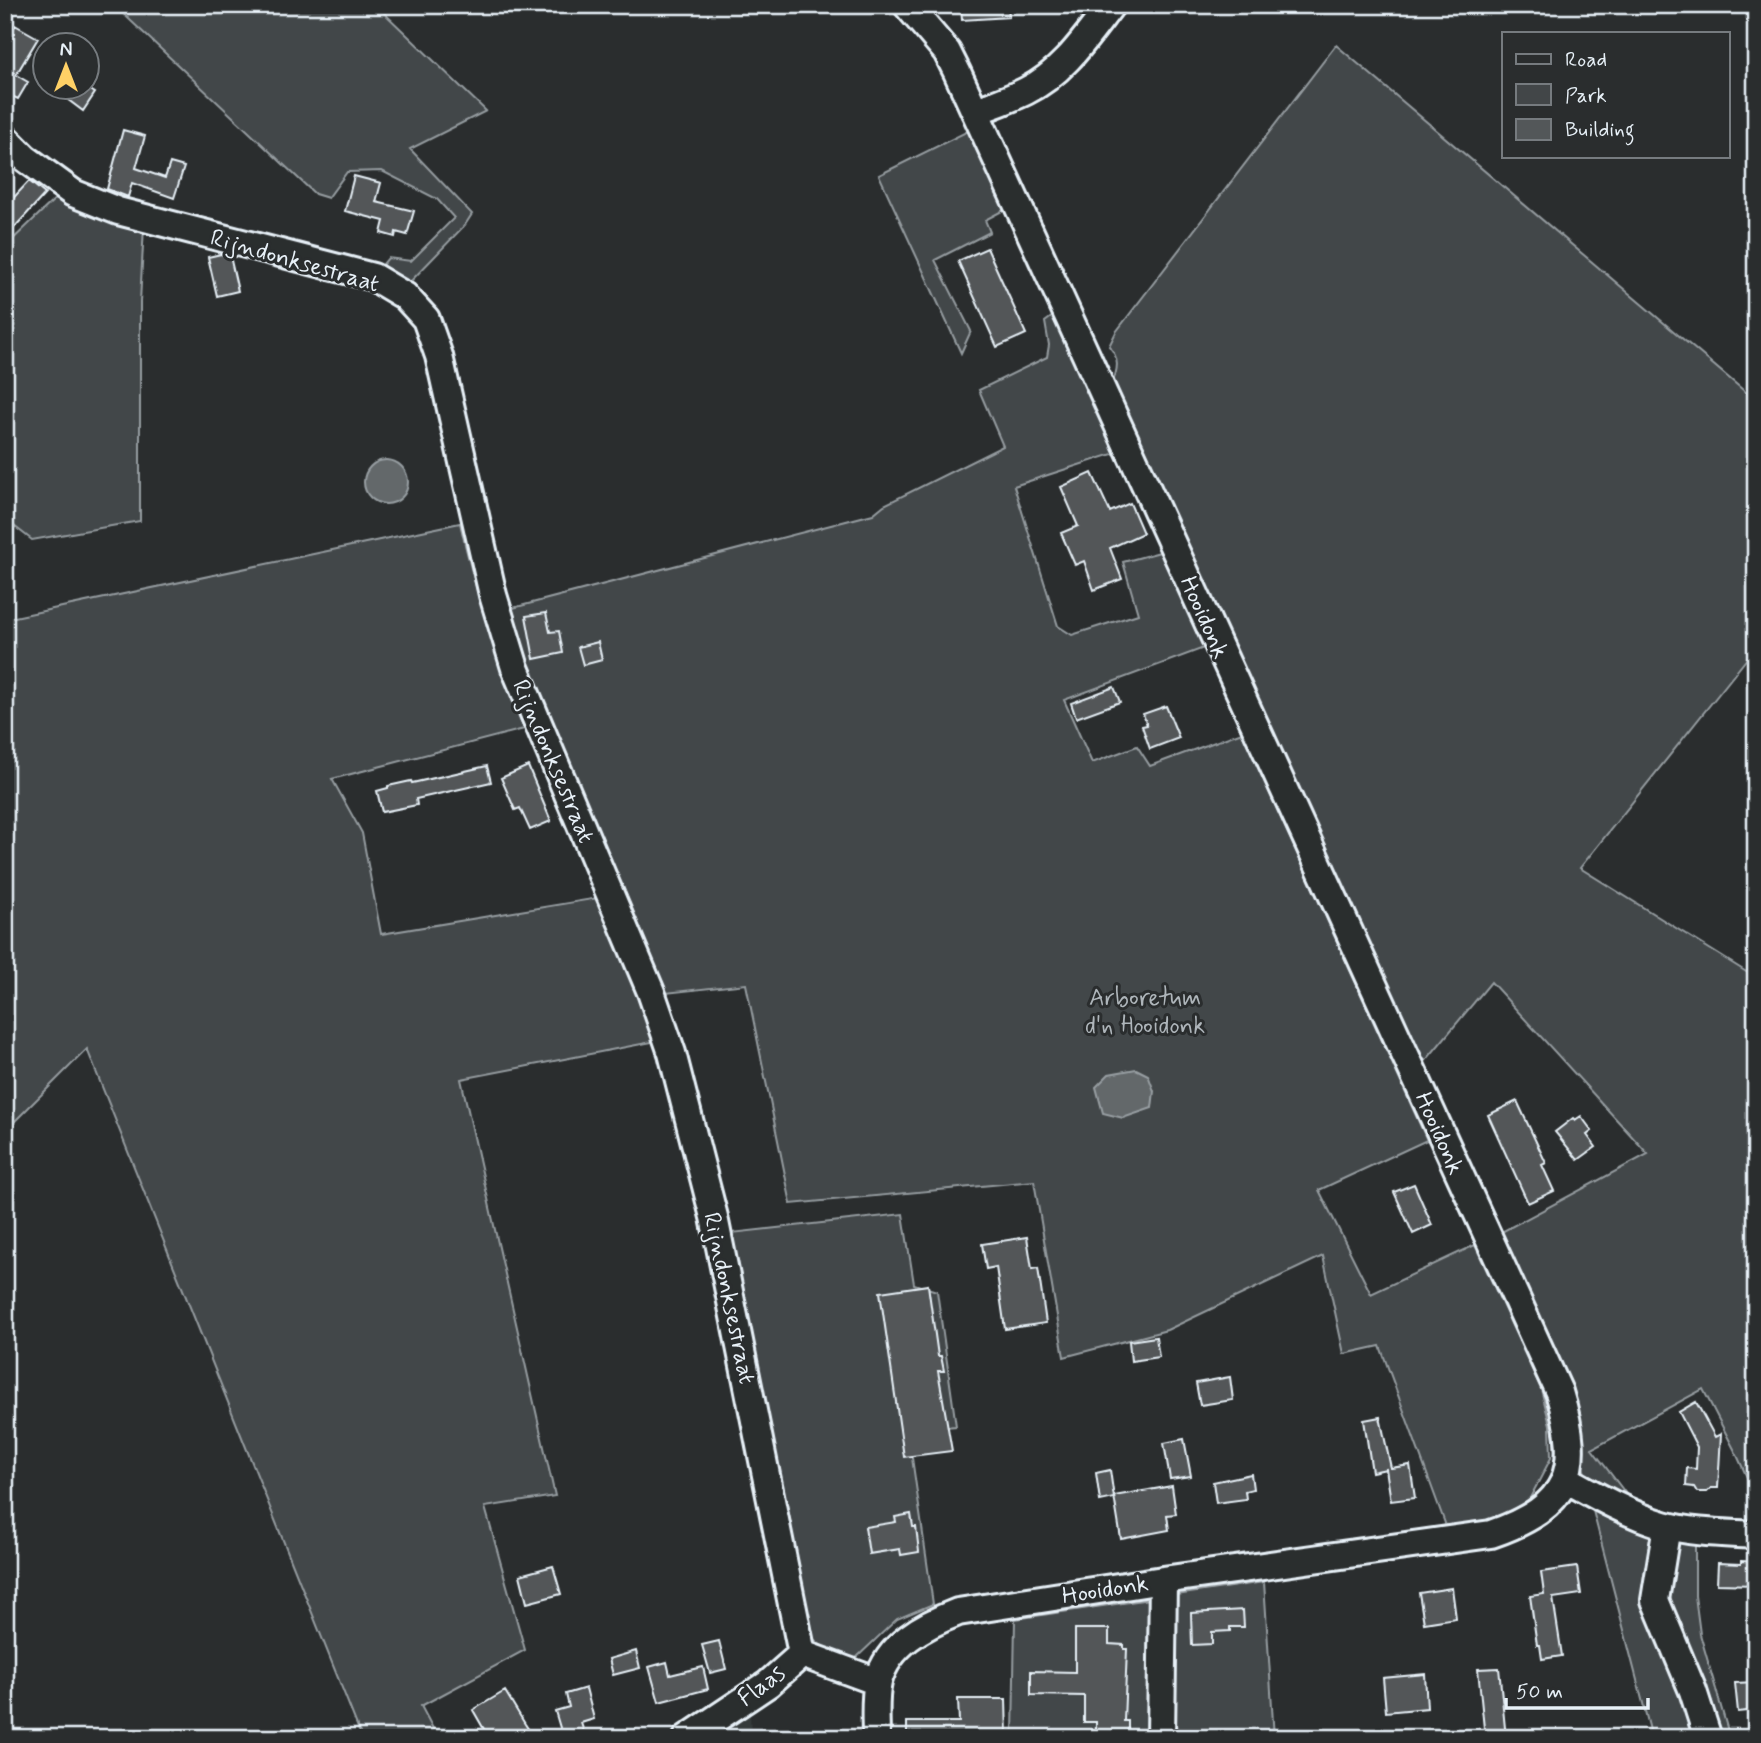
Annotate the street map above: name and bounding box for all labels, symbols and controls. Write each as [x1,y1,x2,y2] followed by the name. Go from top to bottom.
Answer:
[32,32,102,102] north arrow
[1502,32,1730,158] legend
[60,38,72,63] text: N
[1565,46,1607,74] text: Road
[1565,82,1607,110] text: Park
[1565,116,1635,146] text: Building
[206,222,383,300] street label: Rijndonksestraat
[1172,571,1236,664] street label: Hooidonk
[504,675,601,848] street label: Rijndonksestraat
[1085,983,1205,1042] park label: Arboretum d'n Hooidonk
[1407,1087,1471,1180] street label: Hooidonk
[695,1210,762,1387] street label: Rijndonksestraat
[1060,1568,1151,1613] street label: Hooidonk
[732,1658,792,1714] street label: Flaas
[1506,1666,1647,1710] scale bar
[1516,1678,1563,1706] text: 50 m

